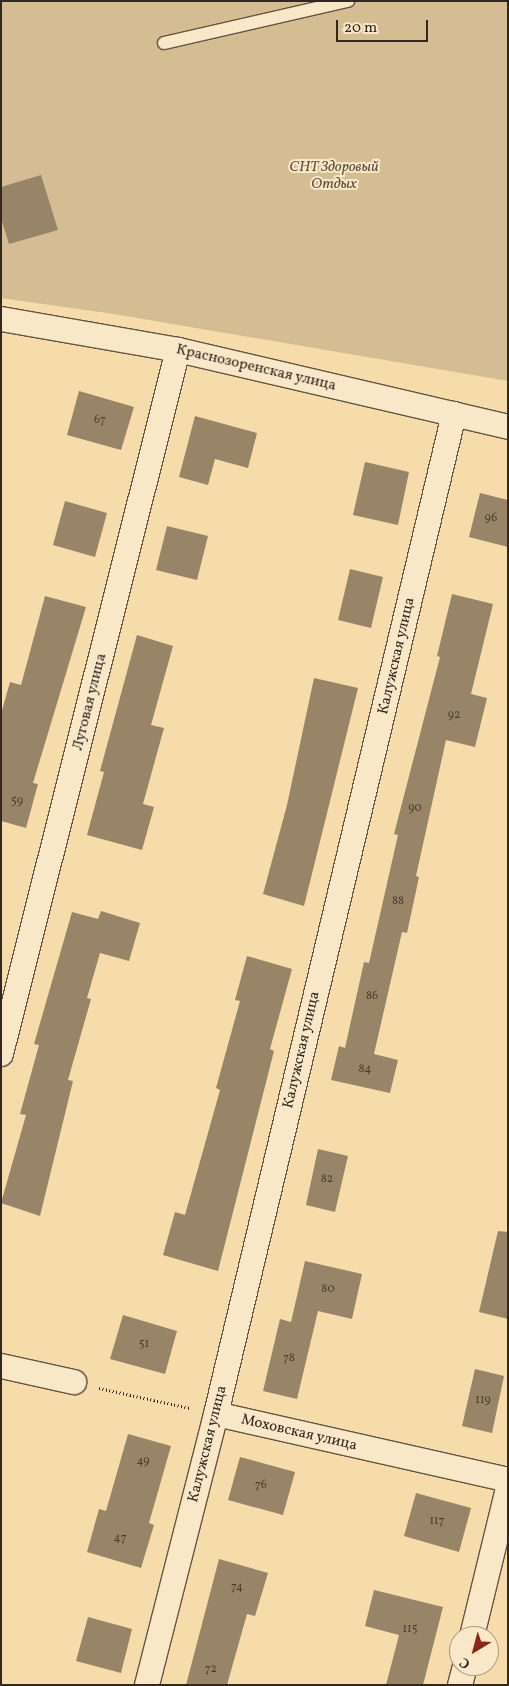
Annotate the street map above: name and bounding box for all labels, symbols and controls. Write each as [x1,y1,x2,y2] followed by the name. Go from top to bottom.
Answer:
[339,10,432,42] scale bar
[344,18,377,39] text: 20 m
[289,158,379,193] park label: СНТ Здоровый Отдых
[174,341,338,395] street label: Краснозоренская улица
[94,414,106,428] house number: 67
[485,512,497,526] house number: 96
[375,595,419,717] street label: Калужская улица
[69,651,111,753] street label: Луговая улица
[448,709,460,723] house number: 92
[11,795,23,809] house number: 59
[408,802,422,816] house number: 90
[392,895,404,909] house number: 88
[280,989,324,1111] street label: Калужская улица
[366,990,378,1004] house number: 86
[359,1063,371,1077] house number: 84
[321,1173,333,1187] house number: 82
[321,1283,335,1297] house number: 80
[139,1338,149,1352] house number: 51
[283,1352,295,1366] house number: 78
[185,1383,231,1505] street label: Калужская улица
[475,1394,491,1408] house number: 119
[239,1411,359,1455] street label: Моховская улица
[136,1455,150,1469] house number: 49
[255,1479,267,1493] house number: 76
[429,1515,445,1529] house number: 117
[114,1532,126,1546] house number: 47
[231,1581,243,1595] house number: 74
[402,1623,418,1637] house number: 115
[449,1626,499,1676] north arrow
[456,1652,475,1673] text: С
[205,1663,217,1677] house number: 72

